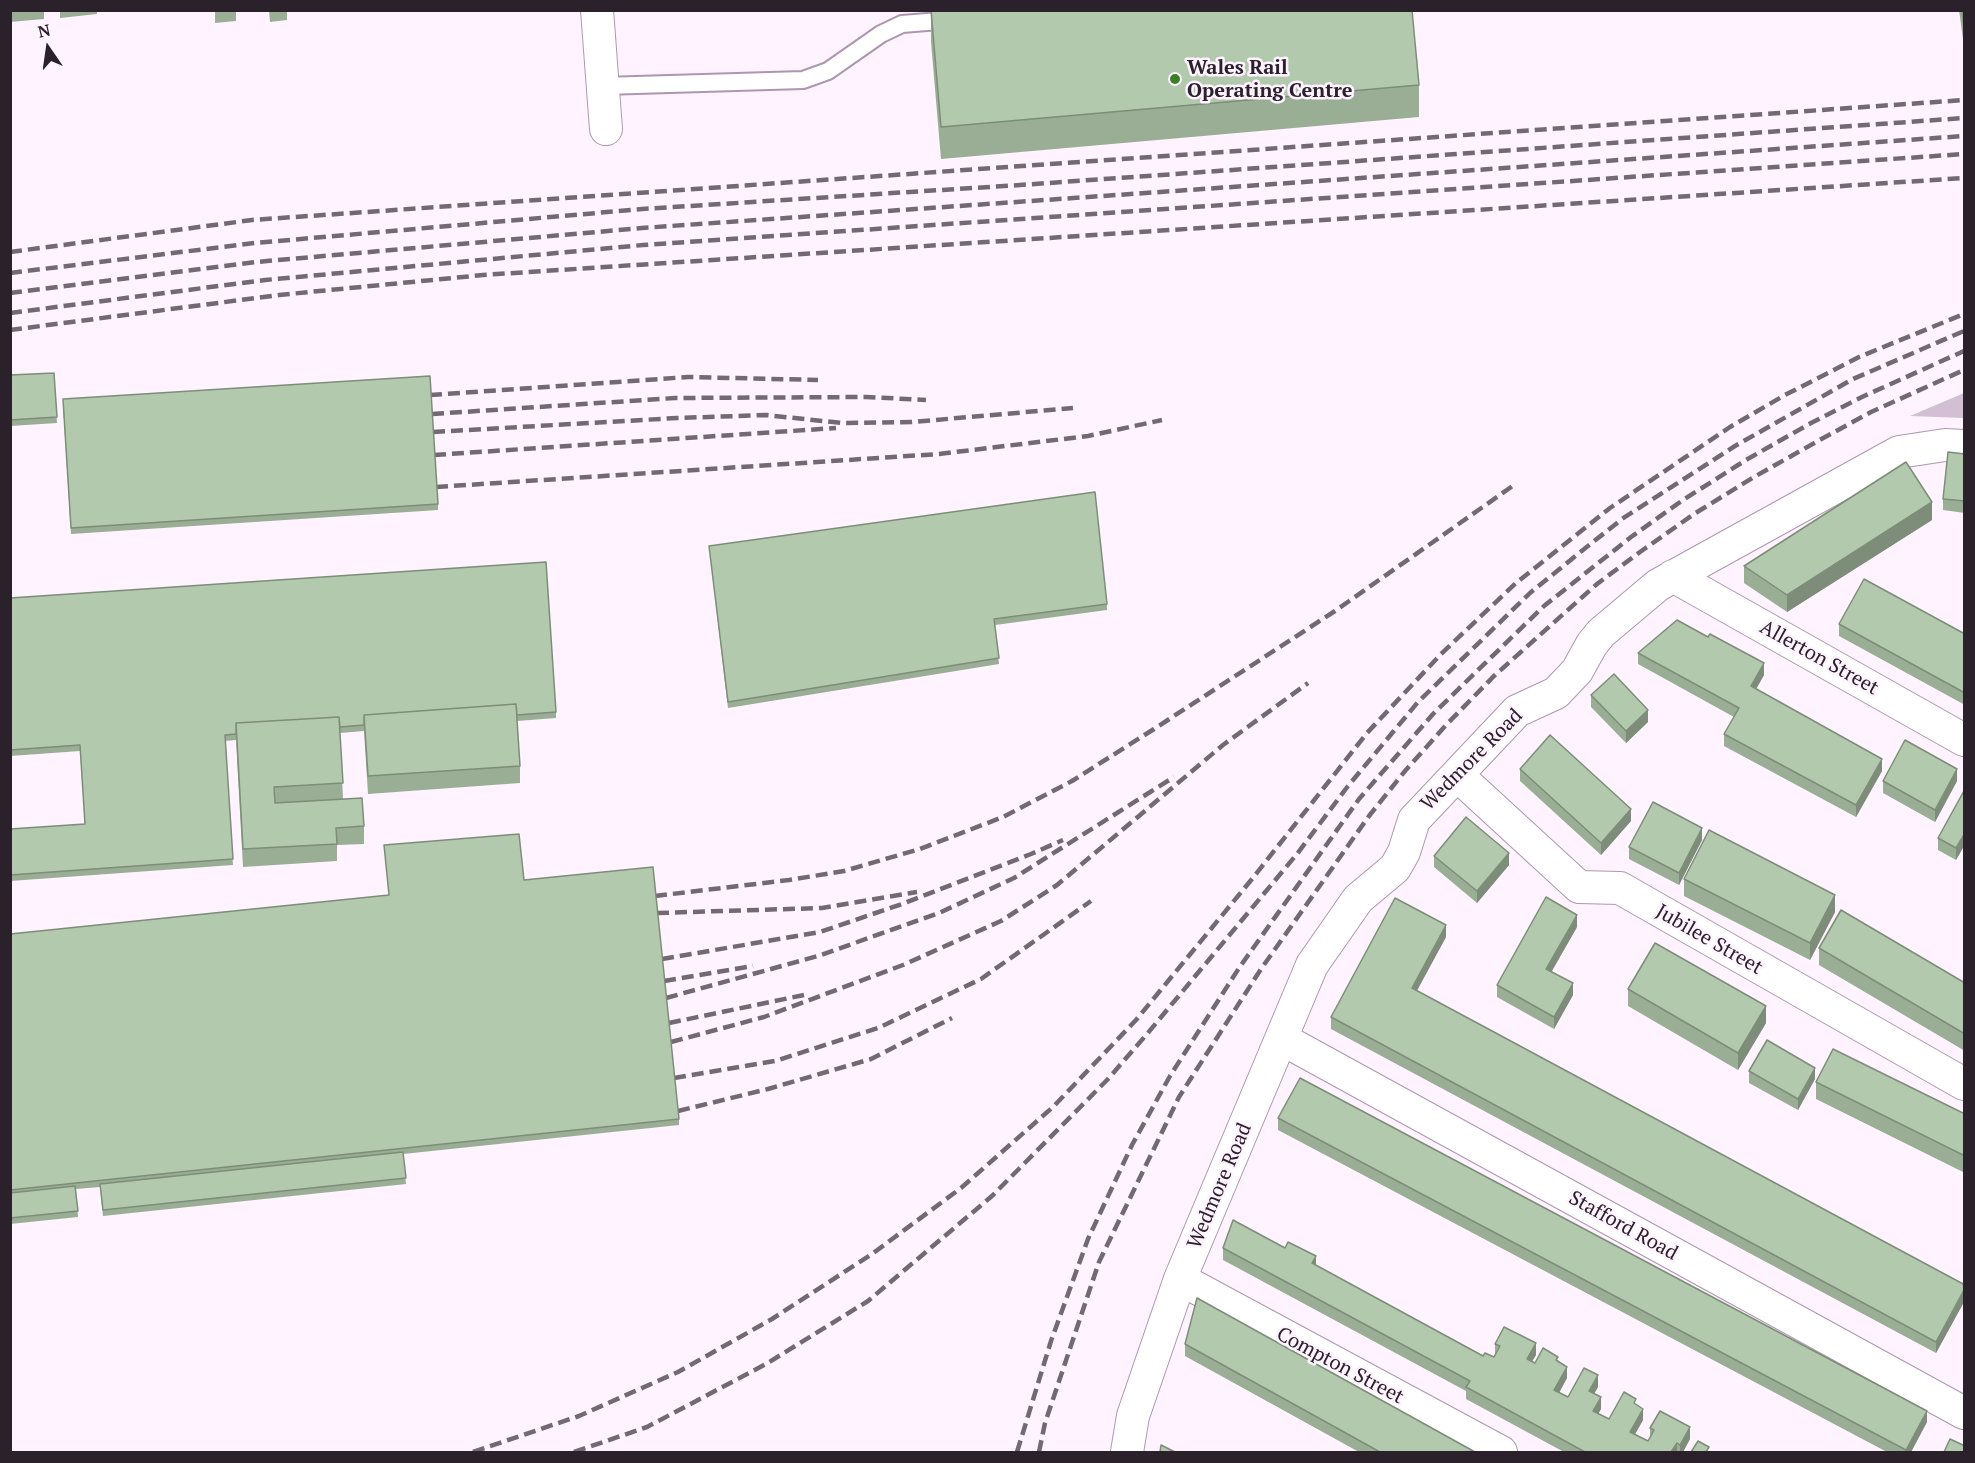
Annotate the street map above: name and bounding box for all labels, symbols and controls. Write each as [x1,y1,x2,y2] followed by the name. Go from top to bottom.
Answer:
[18,18,78,78] north arrow
[36,18,52,43] text: N
[1187,56,1353,103] place label: Wales Rail Operating Centre
[1168,72,1182,86] marker: Wales Rail Operating Centre
[1755,616,1883,700] street label: Allerton Street
[1416,704,1528,816] street label: Wedmore Road
[1651,900,1767,980] street label: Jubilee Street
[1183,1120,1257,1252] street label: Wedmore Road
[1564,1186,1682,1266] street label: Stafford Road
[1272,1322,1408,1410] street label: Compton Street

